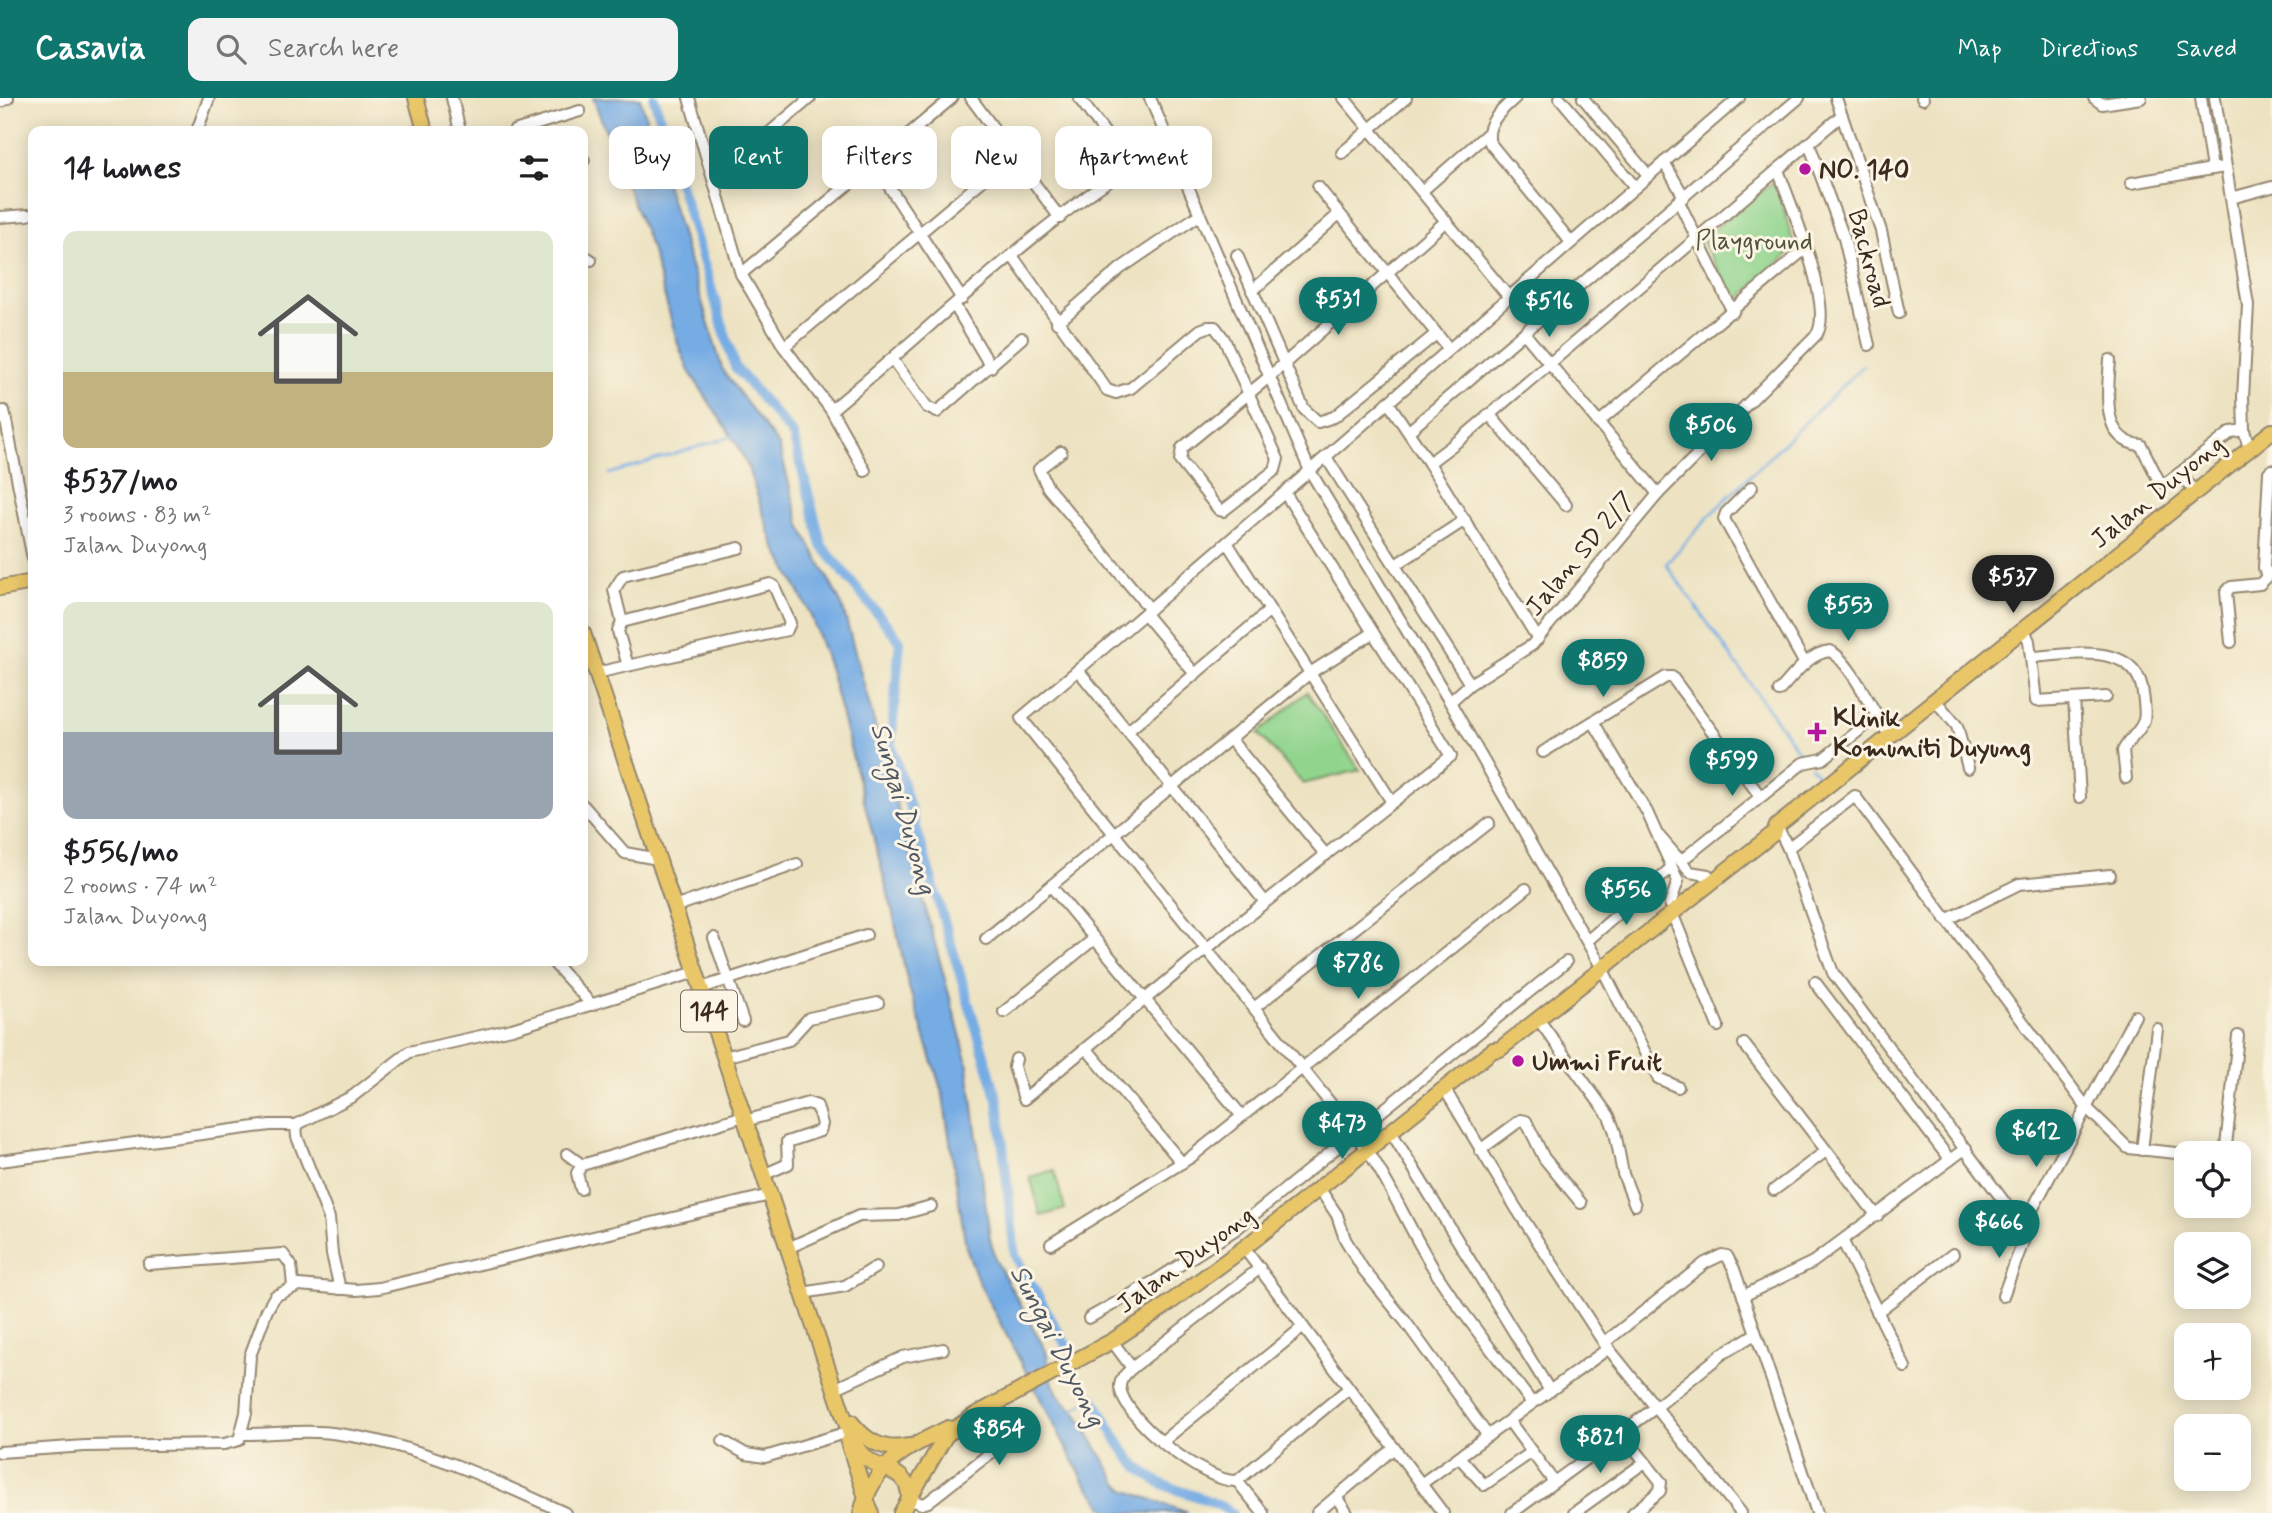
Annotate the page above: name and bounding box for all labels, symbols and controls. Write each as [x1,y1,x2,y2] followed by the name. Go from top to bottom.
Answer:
[188,18,678,81] search box
[35,27,146,71] text: Casavia
[212,30,250,68] icon: search
[268,32,399,66] text: Search here
[1958,34,2002,65] text: Map
[2040,34,2138,65] text: Directions
[2176,34,2237,65] text: Saved
[609,126,695,189] chip: Buy
[709,126,808,189] chip: Rent
[822,126,937,189] chip: Filters
[951,126,1041,189] chip: New
[1055,126,1212,189] chip: Apartment
[63,149,181,188] text: 14 homes
[515,149,553,187] icon: filters
[1819,154,1909,188] place label: NO. 140
[1797,161,1813,177] marker: NO. 140
[1839,205,1898,312] street label: Backroad
[1695,225,1813,259] park label: Playground
[245,276,371,402] icon: home
[1297,278,1379,337] pin: $531
[1508,280,1590,339] pin: $516
[1315,285,1361,315] text: $531
[1525,287,1573,317] text: $516
[1670,404,1752,463] pin: $506
[1685,411,1737,441] text: $506
[2084,428,2232,557] street label: Jalan Duyong
[63,462,178,501] text: $537/mo
[1518,485,1643,624] street label: Jalan SD 2/7
[63,501,211,531] text: 3 rooms · 83 m²
[63,531,207,561] text: Jalan Duyong
[1972,556,2054,615] pin: $537
[1988,563,2038,593] text: $537
[1807,584,1889,643] pin: $553
[1824,591,1873,621] text: $553
[1562,640,1644,699] pin: $859
[245,647,371,773] icon: home
[1578,647,1628,677] text: $859
[1833,702,2031,767] place label: Klinik Komuniti Duyung
[858,718,945,900] water label: Sungai Duyong
[1807,722,1827,742] marker: Klinik Komuniti Duyung
[1691,738,1773,798] pin: $599
[1705,746,1759,776] text: $599
[63,833,179,872] text: $556/mo
[1585,868,1667,927] pin: $556
[63,872,218,902] text: 2 rooms · 74 m²
[1601,875,1651,905] text: $556
[63,902,207,932] text: Jalan Duyong
[1317,942,1399,1001] pin: $786
[1333,949,1383,979] text: $786
[681,990,737,1031] road number: 144
[1532,1046,1662,1080] place label: Ummi Fruit
[1510,1053,1526,1069] marker: Ummi Fruit
[1301,1102,1383,1161] pin: $473
[1318,1109,1366,1139] text: $473
[1995,1110,2077,1169] pin: $612
[2012,1117,2060,1147] text: $612
[2174,1141,2251,1491] map controls
[2174,1141,2251,1218] button: locate
[1110,1199,1262,1322] street label: Jalan Duyong
[1958,1200,2040,1260] pin: $666
[1975,1208,2023,1238] text: $666
[2174,1232,2251,1309] button: layers
[998,1259,1114,1435] water label: Sungai Duyong
[2174,1323,2251,1400] button: +
[958,1408,1040,1467] pin: $854
[2174,1414,2251,1491] button: −
[973,1415,1025,1445] text: $854
[1559,1416,1641,1475] pin: $821
[1576,1423,1624,1453] text: $821

